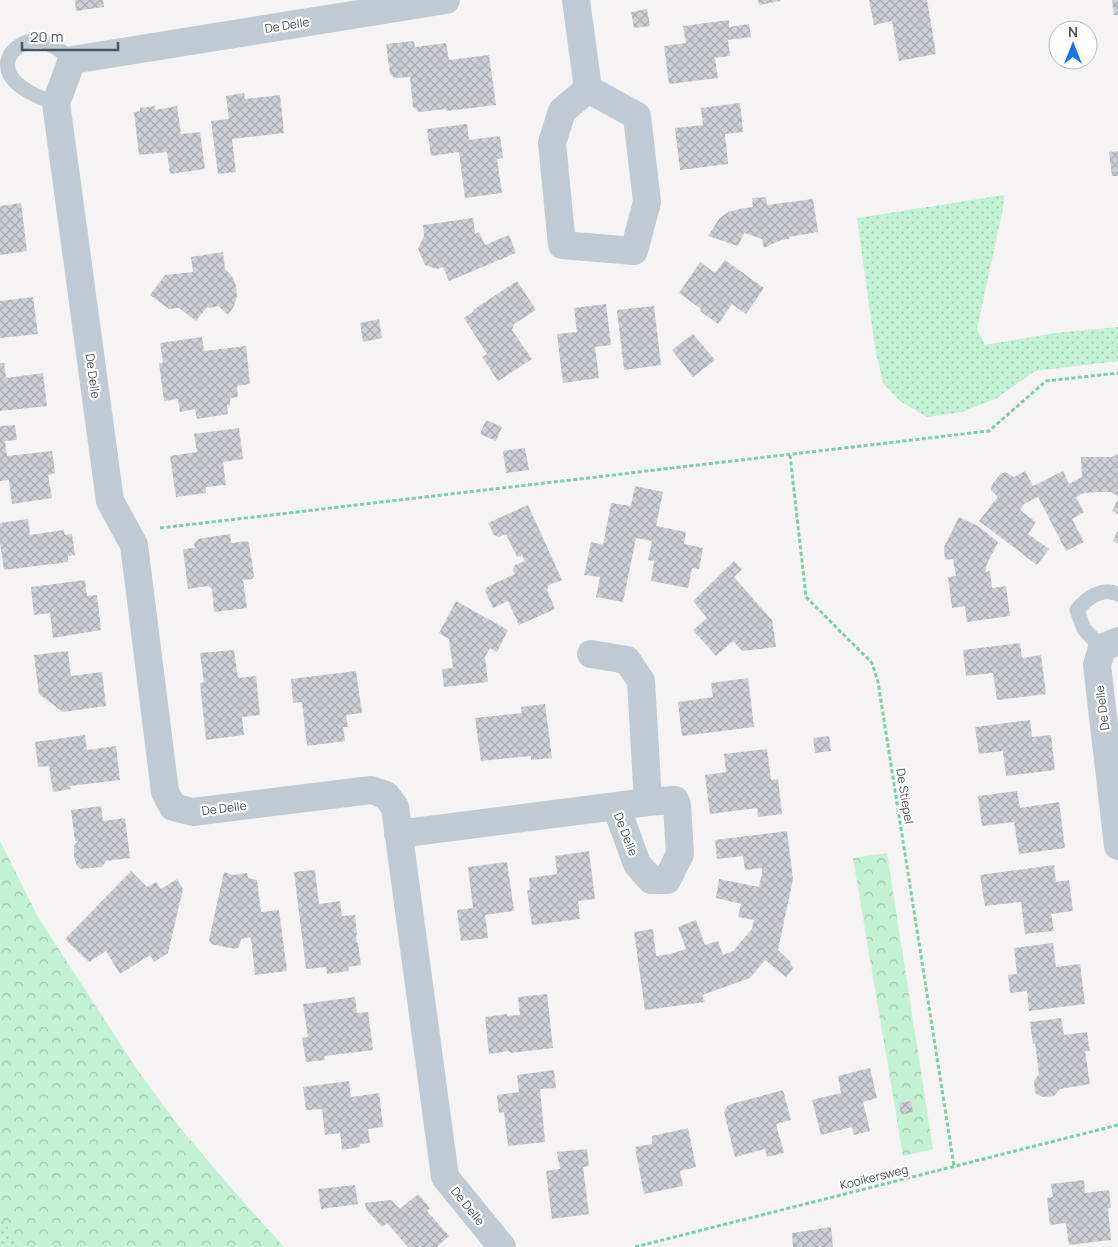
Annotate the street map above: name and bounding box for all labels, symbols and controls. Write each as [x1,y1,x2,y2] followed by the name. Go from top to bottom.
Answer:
[263,13,311,37] street label: De Delle
[22,20,119,52] scale bar
[1048,20,1098,70] north arrow
[1068,22,1078,41] text: N
[30,26,63,47] text: 20 m
[81,352,105,400] street label: De Delle
[1091,685,1113,731] street label: De Delle
[892,767,918,825] street label: De Stiepel
[201,797,247,819] street label: De Delle
[610,810,642,858] street label: De Delle
[838,1160,910,1194] street label: Kooikersweg
[447,1183,489,1229] street label: De Delle

